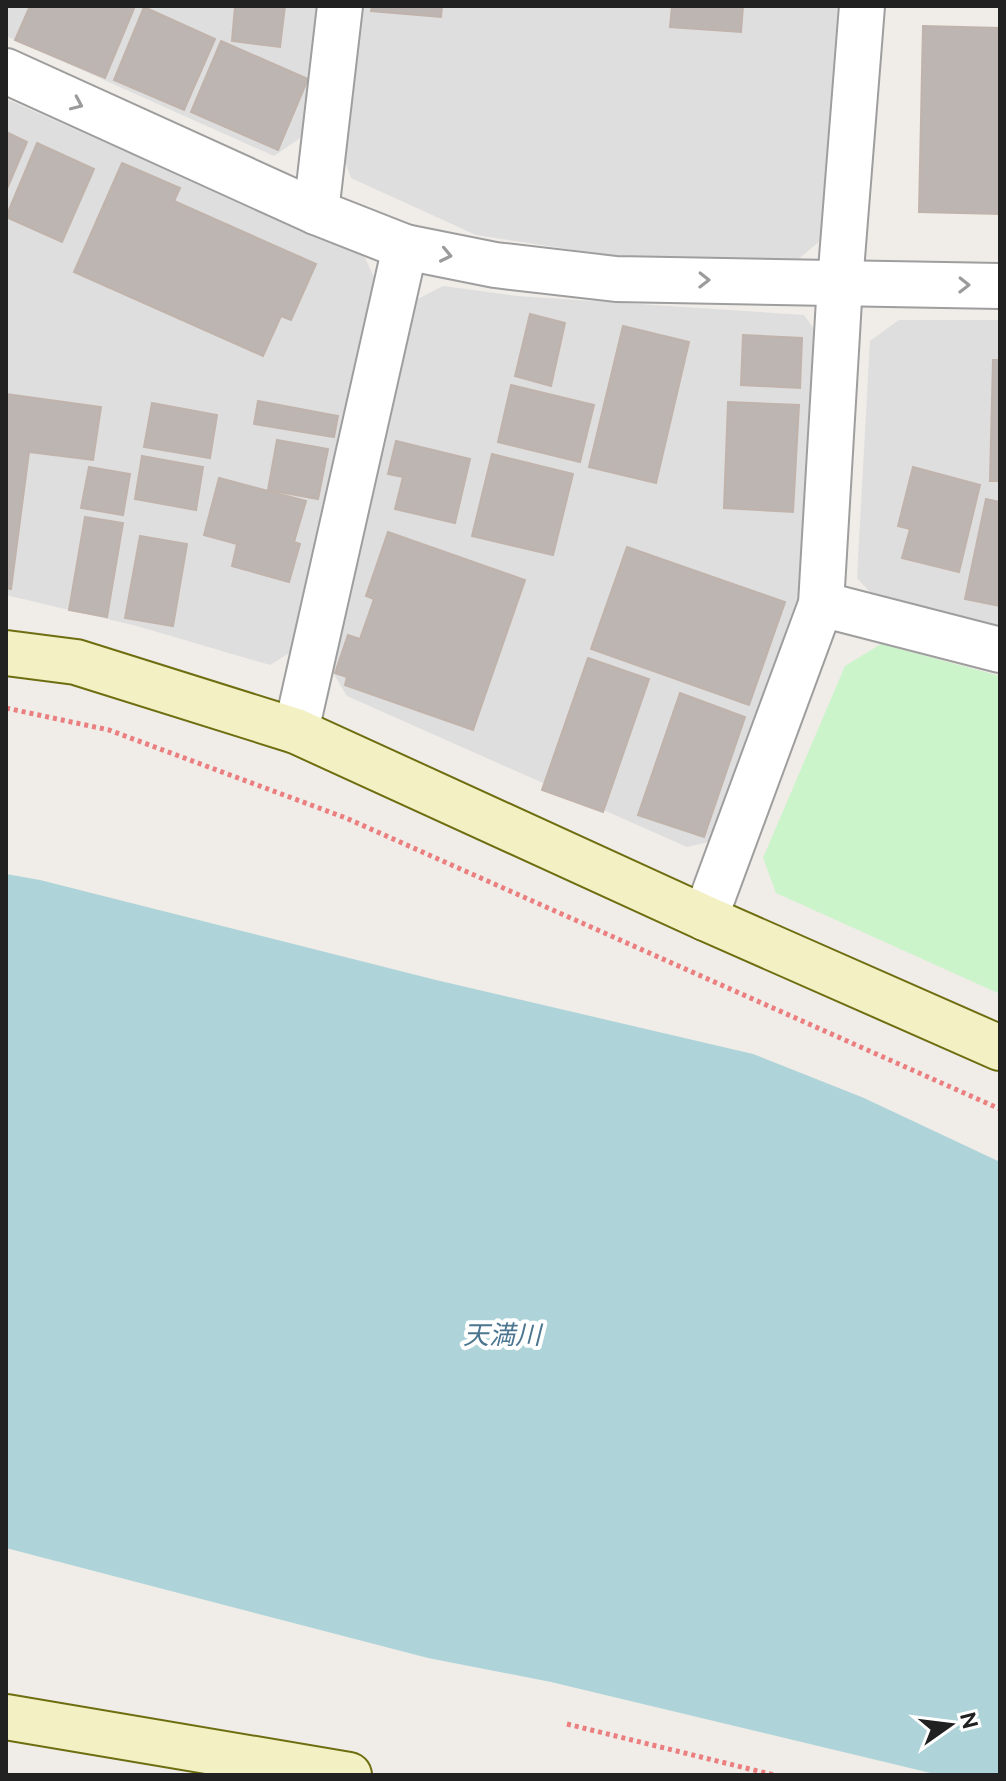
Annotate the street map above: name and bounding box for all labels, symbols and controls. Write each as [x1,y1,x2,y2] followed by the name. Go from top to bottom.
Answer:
[69,94,83,110] one-way arrow
[439,246,453,263] one-way arrow
[698,272,711,289] one-way arrow
[958,276,971,294] one-way arrow
[463,1320,544,1349] water label: 天満川
[910,1685,990,1765] north arrow
[956,1709,984,1731] text: N

